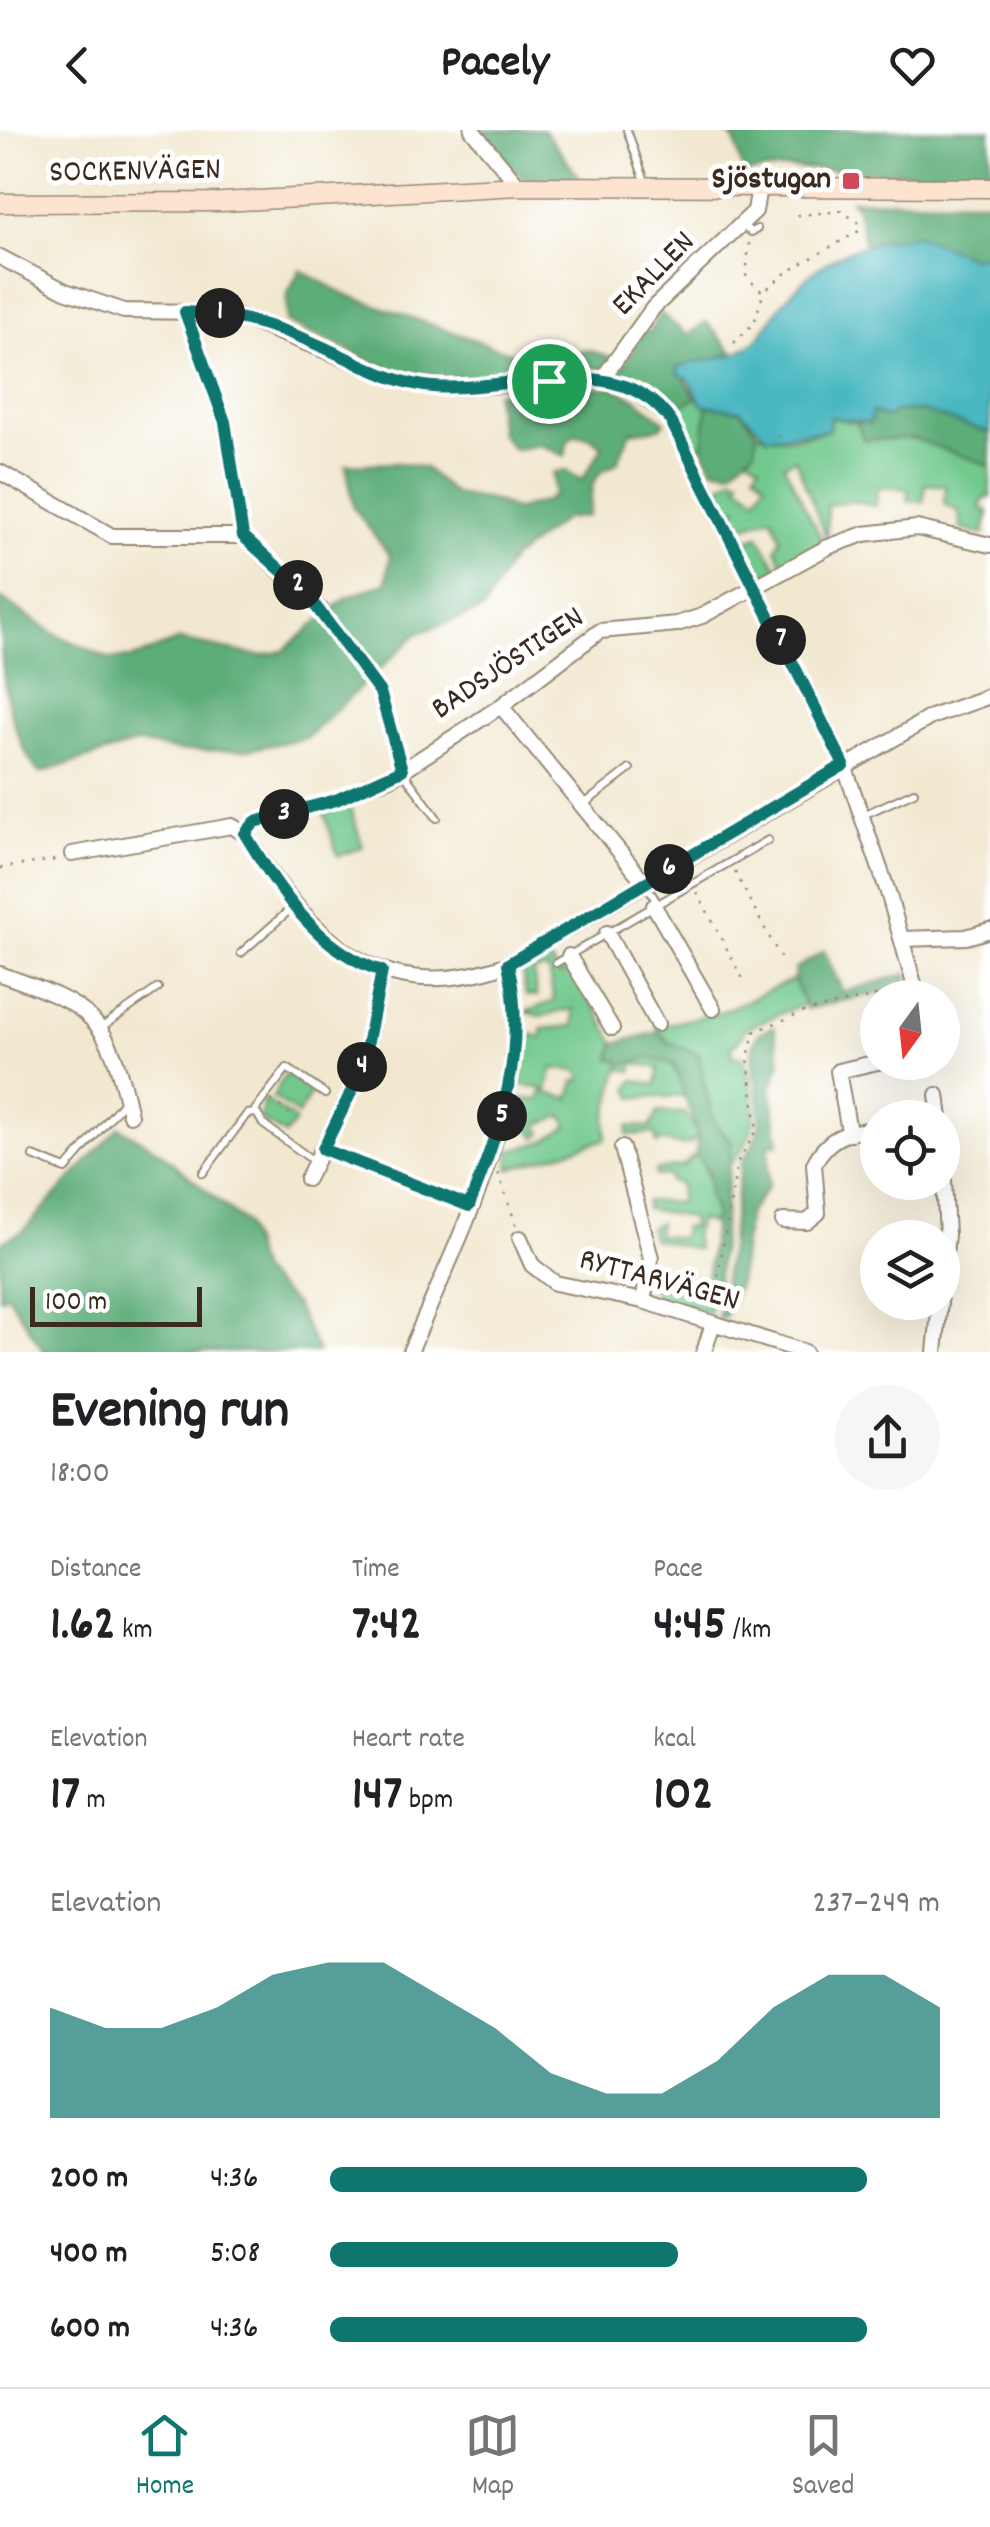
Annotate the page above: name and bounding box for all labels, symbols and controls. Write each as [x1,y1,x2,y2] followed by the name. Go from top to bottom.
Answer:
[441,33,549,97] text: Pacely
[50,38,105,93] icon: back
[885,38,940,93] icon: heart
[49,149,221,197] street label: SOCKENVÄGEN
[711,158,831,204] place label: Sjöstugan
[840,170,862,192] marker: Sjöstugan
[603,222,707,328] street label: EKALLEN
[195,288,245,338] pin: 1
[217,293,223,333] text: 1
[507,339,592,424] pin
[522,354,577,409] icon: arrive
[273,560,323,610] pin: 2
[292,565,304,605] text: 2
[423,597,595,733] street label: BADSJÖSTIGEN
[756,615,806,665] pin: 7
[776,620,786,660] text: 7
[259,789,309,839] pin: 3
[278,794,290,834] text: 3
[644,844,694,894] pin: 6
[662,849,676,889] text: 6
[860,980,960,1080] north arrow
[860,980,960,1320] map controls
[337,1042,387,1092] pin: 4
[356,1047,368,1087] text: 4
[477,1091,527,1141] pin: 5
[496,1096,508,1136] text: 5
[860,1100,960,1200] button: locate
[860,1220,960,1320] button: layers
[574,1239,744,1325] street label: RYTTARVÄGEN
[30,1282,202,1326] scale bar
[45,1284,107,1324] text: 100 m
[50,1375,289,1454] text: Evening run
[835,1385,940,1490] button: share
[50,1452,110,1498] text: 18:00
[50,1551,141,1591] text: Distance
[352,1551,400,1591] text: Time
[653,1551,703,1591] text: Pace
[50,1591,116,1663] text: 1.62
[352,1591,422,1663] text: 7:42
[653,1591,726,1663] text: 4:45
[116,1612,153,1652] text: km
[726,1612,771,1652] text: /km
[50,1721,147,1761] text: Elevation
[352,1721,465,1761] text: Heart rate
[653,1721,696,1761] text: kcal
[50,1761,80,1833] text: 17
[352,1761,403,1833] text: 147
[653,1761,713,1833] text: 102
[80,1782,106,1822] text: m
[403,1782,453,1822] text: bpm
[50,1882,161,1928] text: Elevation
[812,1882,940,1928] text: 237–249 m
[50,2157,128,2203] text: 200 m
[210,2157,258,2203] text: 4:36
[50,2232,127,2278] text: 400 m
[210,2232,260,2278] text: 5:08
[50,2307,130,2353] text: 600 m
[210,2307,258,2353] text: 4:36
[136,2408,194,2508] tab: Home
[465,2408,520,2508] tab: Map
[792,2408,854,2508] tab: Saved

